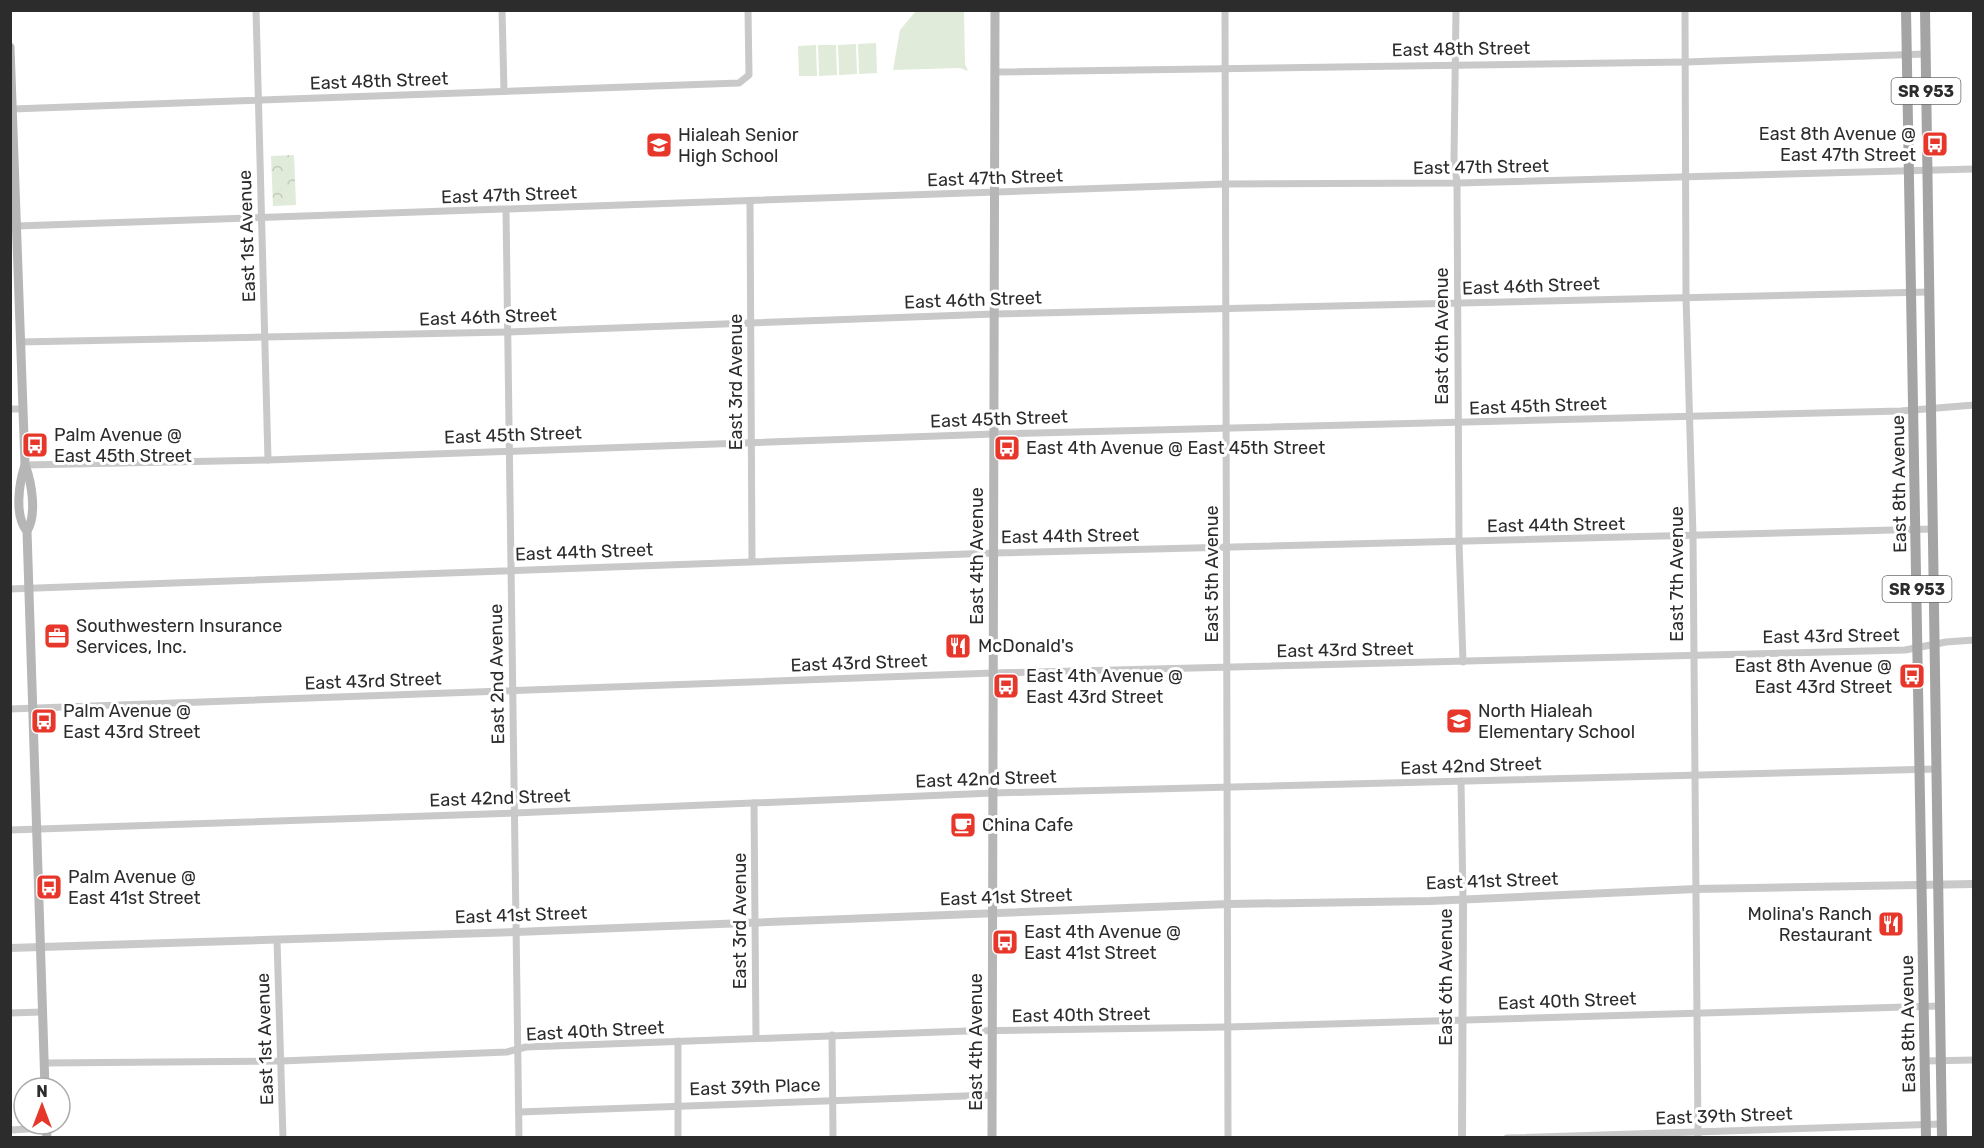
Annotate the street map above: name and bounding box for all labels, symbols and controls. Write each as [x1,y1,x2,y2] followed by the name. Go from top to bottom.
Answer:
[1392,37,1530,61] street label: East 48th Street
[309,68,449,94] street label: East 48th Street
[1892,78,1960,104] road number: SR 953
[1759,123,1916,166] place label: East 8th Avenue @ East 47th Street
[678,124,799,167] place label: Hialeah Senior High School
[1920,129,1950,159] bus stop icon: East 8th Avenue @ East 47th Street
[644,130,674,160] school or university icon: Hialeah Senior High School
[1413,155,1549,179] street label: East 47th Street
[927,165,1063,191] street label: East 47th Street
[234,169,260,303] street label: East 1st Avenue
[441,182,577,208] street label: East 47th Street
[1431,267,1453,405] street label: East 6th Avenue
[1462,273,1600,299] street label: East 46th Street
[904,287,1042,313] street label: East 46th Street
[419,304,557,330] street label: East 46th Street
[725,314,747,450] street label: East 3rd Avenue
[1469,393,1607,419] street label: East 45th Street
[930,406,1068,432] street label: East 45th Street
[1887,415,1911,553] street label: East 8th Avenue
[444,422,582,448] street label: East 45th Street
[54,424,192,467] place label: Palm Avenue @ East 45th Street
[20,430,50,460] bus stop icon: Palm Avenue @ East 45th Street
[992,433,1022,463] bus stop icon: East 4th Avenue @ East 45th Street
[1026,437,1325,459] place label: East 4th Avenue @ East 45th Street
[966,487,988,625] street label: East 4th Avenue
[1201,505,1223,643] street label: East 5th Avenue
[1666,506,1688,642] street label: East 7th Avenue
[1487,513,1625,537] street label: East 44th Street
[1001,524,1139,548] street label: East 44th Street
[515,539,653,565] street label: East 44th Street
[1882,576,1952,602] road number: SR 953
[485,604,509,744] street label: East 2nd Avenue
[76,615,282,658] place label: Southwestern Insurance Services, Inc.
[42,621,72,651] office icon: Southwestern Insurance Services, Inc.
[1762,624,1900,648] street label: East 43rd Street
[943,631,973,661] restaurant icon: McDonald's
[978,635,1074,657] place label: McDonald's
[1276,638,1414,662] street label: East 43rd Street
[790,650,928,676] street label: East 43rd Street
[1735,655,1892,698] place label: East 8th Avenue @ East 43rd Street
[1897,661,1927,691] bus stop icon: East 8th Avenue @ East 43rd Street
[1026,665,1183,708] place label: East 4th Avenue @ East 43rd Street
[304,668,442,694] street label: East 43rd Street
[991,671,1021,701] bus stop icon: East 4th Avenue @ East 43rd Street
[63,700,200,743] place label: Palm Avenue @ East 43rd Street
[1478,700,1635,743] place label: North Hialeah Elementary School
[29,706,59,736] bus stop icon: Palm Avenue @ East 43rd Street
[1444,706,1474,736] school or university icon: North Hialeah Elementary School
[1400,753,1542,779] street label: East 42nd Street
[915,766,1057,792] street label: East 42nd Street
[429,785,571,811] street label: East 42nd Street
[948,810,978,840] cafe icon: China Cafe
[982,814,1073,836] place label: China Cafe
[729,853,751,989] street label: East 3rd Avenue
[68,866,201,909] place label: Palm Avenue @ East 41st Street
[1425,868,1559,894] street label: East 41st Street
[34,872,64,902] bus stop icon: Palm Avenue @ East 41st Street
[939,884,1073,910] street label: East 41st Street
[454,902,588,928] street label: East 41st Street
[1748,903,1872,946] place label: Molina's Ranch Restaurant
[1435,908,1457,1046] street label: East 6th Avenue
[1876,909,1906,939] restaurant icon: Molina's Ranch Restaurant
[1024,921,1181,964] place label: East 4th Avenue @ East 41st Street
[990,927,1020,957] bus stop icon: East 4th Avenue @ East 41st Street
[1896,955,1920,1093] street label: East 8th Avenue
[252,972,278,1106] street label: East 1st Avenue
[965,973,987,1111] street label: East 4th Avenue
[1497,988,1637,1014] street label: East 40th Street
[1012,1003,1150,1027] street label: East 40th Street
[525,1016,665,1046] street label: East 40th Street
[689,1074,821,1100] street label: East 39th Place
[12,1076,72,1136] north arrow
[36,1082,48,1101] text: N
[1655,1103,1793,1129] street label: East 39th Street

